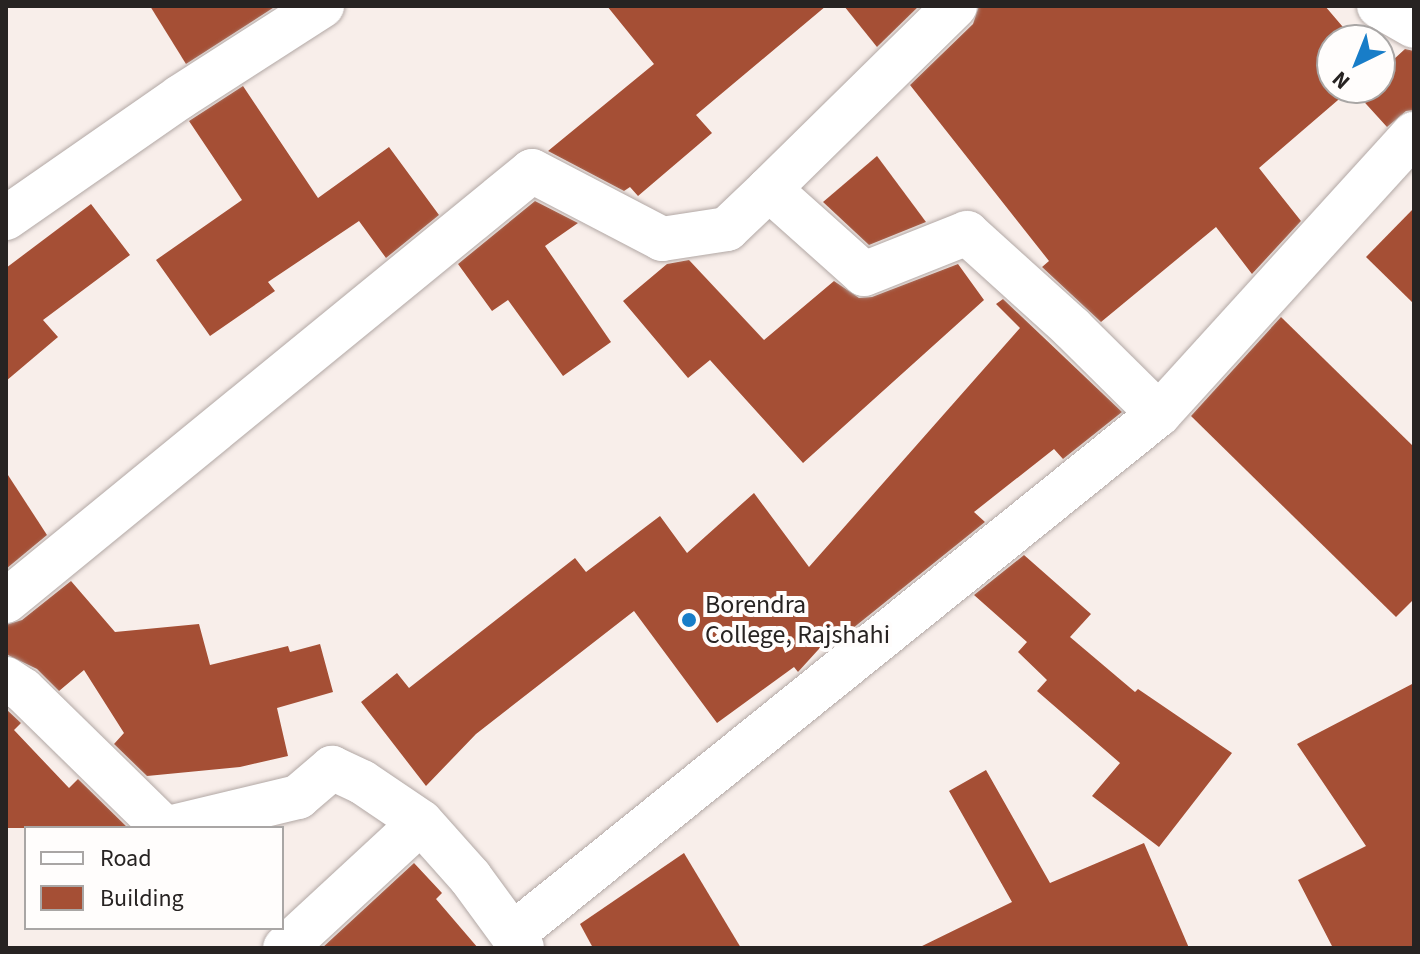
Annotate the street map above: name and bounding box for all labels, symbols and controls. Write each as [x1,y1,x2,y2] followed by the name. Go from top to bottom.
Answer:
[1316,24,1396,104] north arrow
[1325,63,1357,97] text: N
[705,589,890,650] place label: Borendra College, Rajshahi
[680,611,698,629] marker: Borendra College, Rajshahi
[24,826,284,930] legend
[100,841,152,876] text: Road
[100,881,184,916] text: Building

